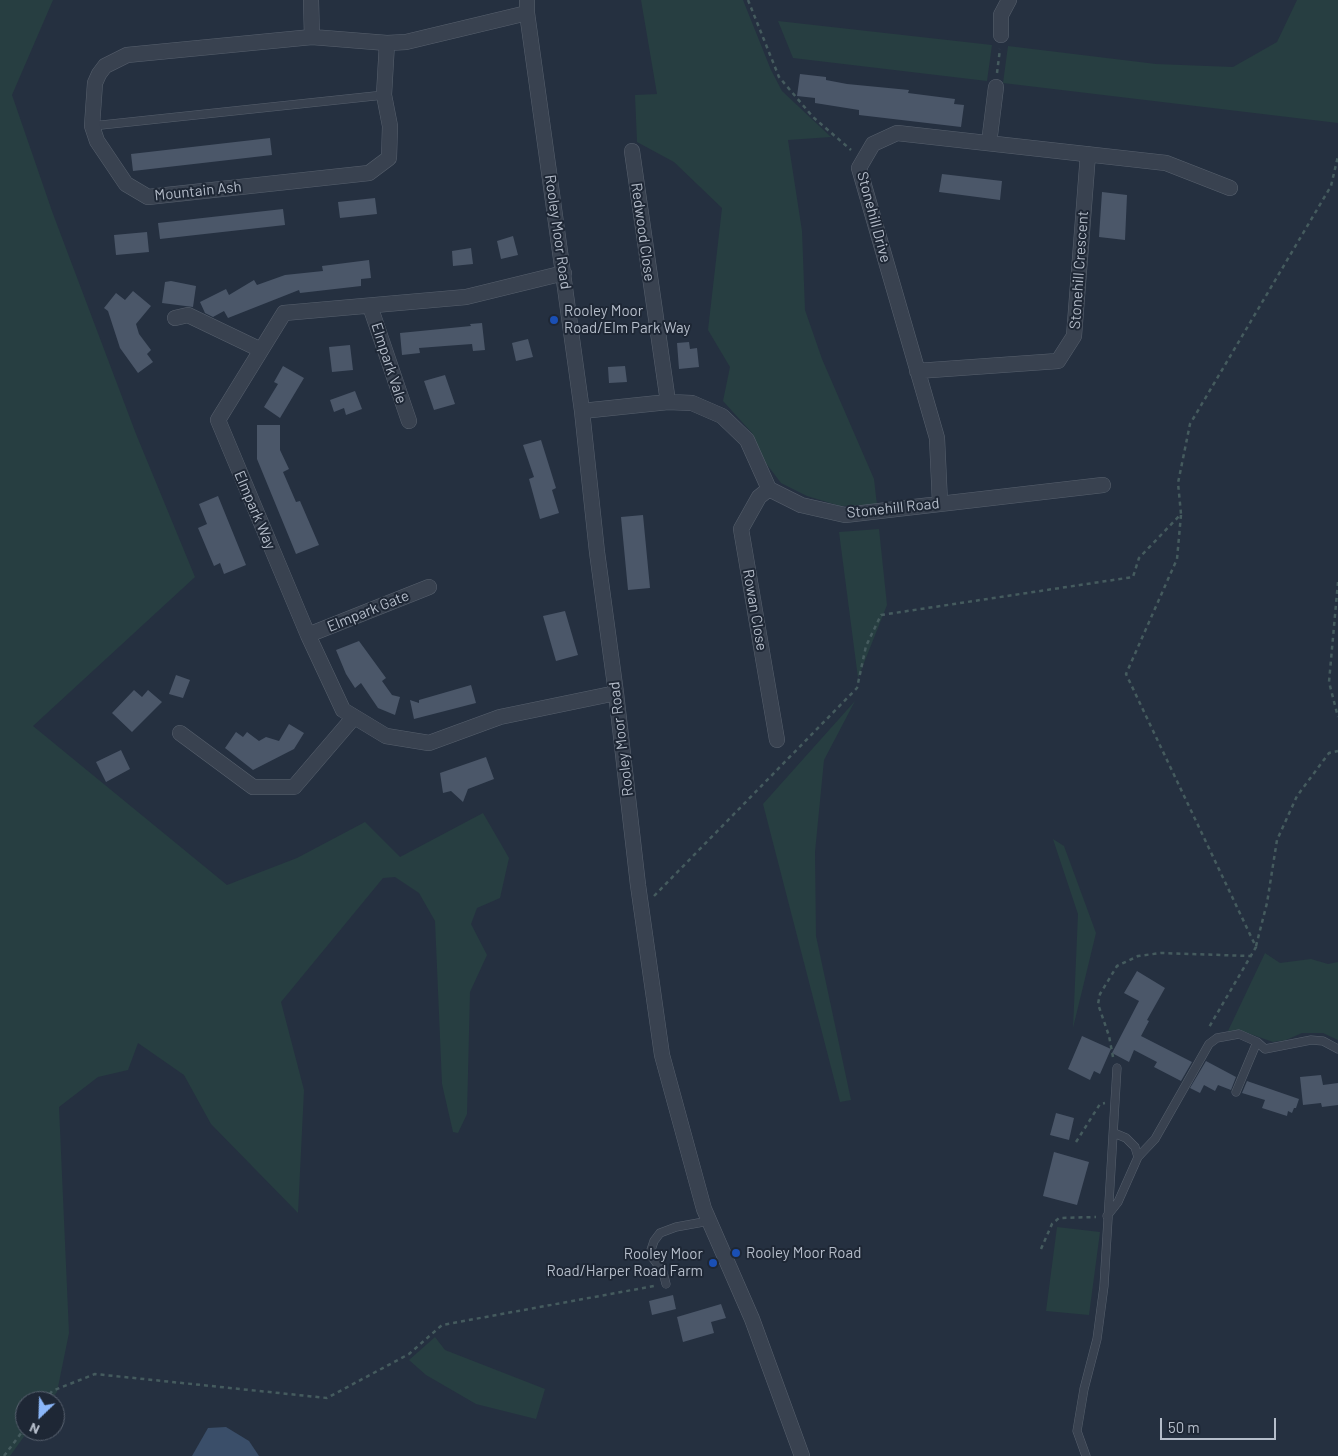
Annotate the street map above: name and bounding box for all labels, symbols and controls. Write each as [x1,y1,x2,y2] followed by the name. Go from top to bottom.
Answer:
[853,170,895,264] street label: Stonehill Drive
[541,174,575,290] street label: Rooley Moor Road
[154,177,242,205] street label: Mountain Ash
[627,182,659,282] street label: Redwood Close
[1066,210,1092,330] street label: Stonehill Crescent
[564,302,691,337] place label: Rooley Moor Road/Elm Park Way
[548,314,560,326] marker: Rooley Moor Road/Elm Park Way
[367,320,411,406] street label: Elmpark Vale
[230,468,280,552] street label: Elmpark Way
[846,494,940,522] street label: Stonehill Road
[739,568,771,652] street label: Rowan Close
[324,586,412,636] street label: Elmpark Gate
[605,681,637,797] street label: Rooley Moor Road
[746,1244,861,1262] place label: Rooley Moor Road
[547,1245,703,1280] place label: Rooley Moor Road/Harper Road Farm
[730,1247,742,1259] marker: Rooley Moor Road
[707,1257,719,1269] marker: Rooley Moor Road/Harper Road Farm
[15,1391,65,1441] north arrow
[1163,1408,1279,1440] scale bar
[1168,1418,1200,1436] text: 50 m
[26,1420,42,1439] text: N

